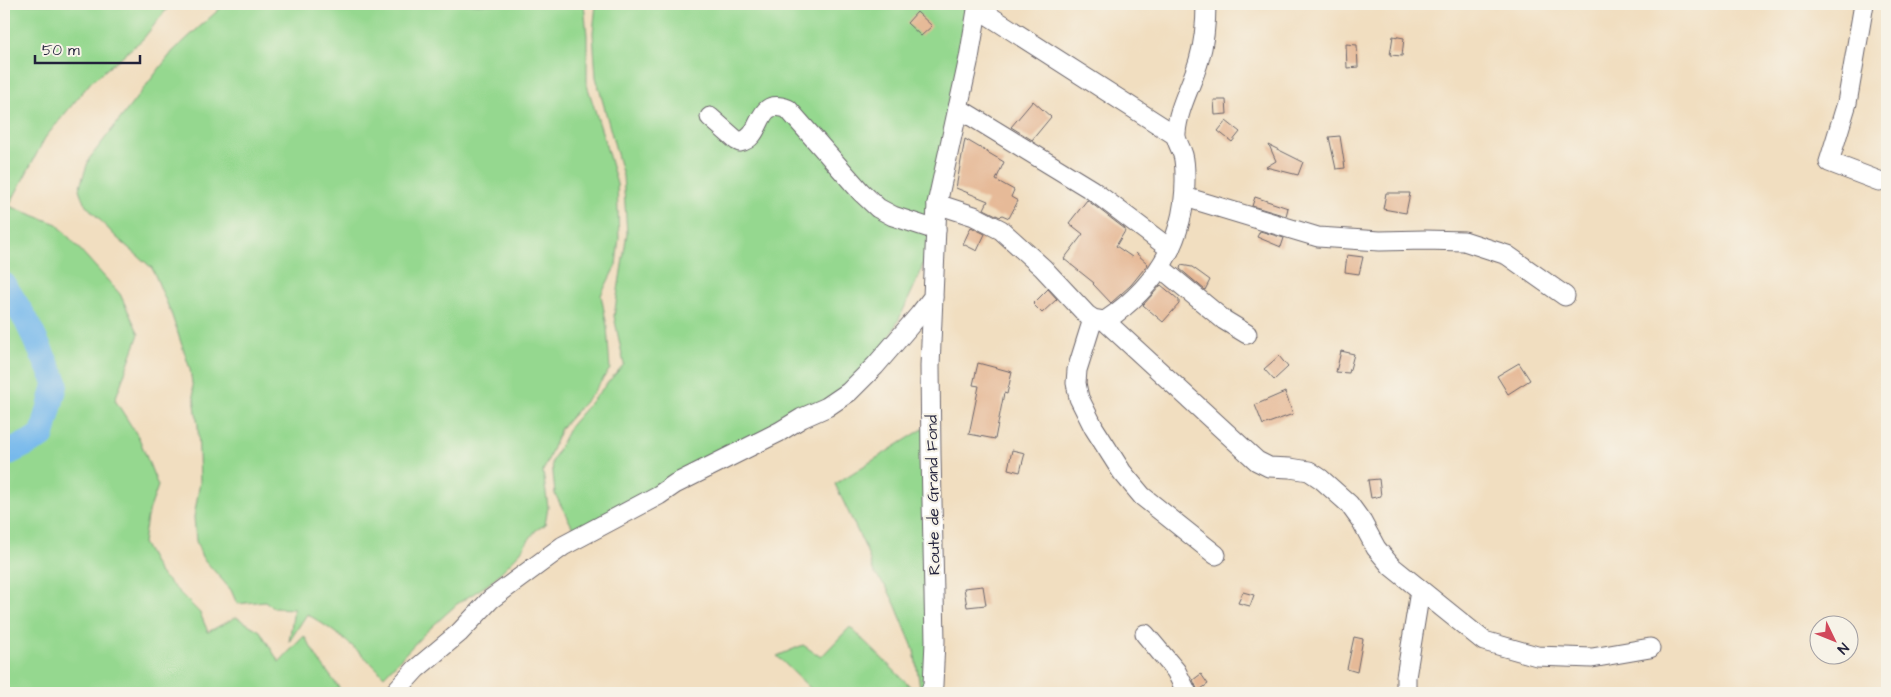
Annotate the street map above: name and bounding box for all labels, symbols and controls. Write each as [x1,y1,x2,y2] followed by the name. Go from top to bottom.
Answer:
[35,32,140,64] scale bar
[42,40,80,61] text: 50 m
[921,415,945,575] street label: Route de Grand Fond
[1808,614,1858,664] north arrow
[1832,638,1853,658] text: N

